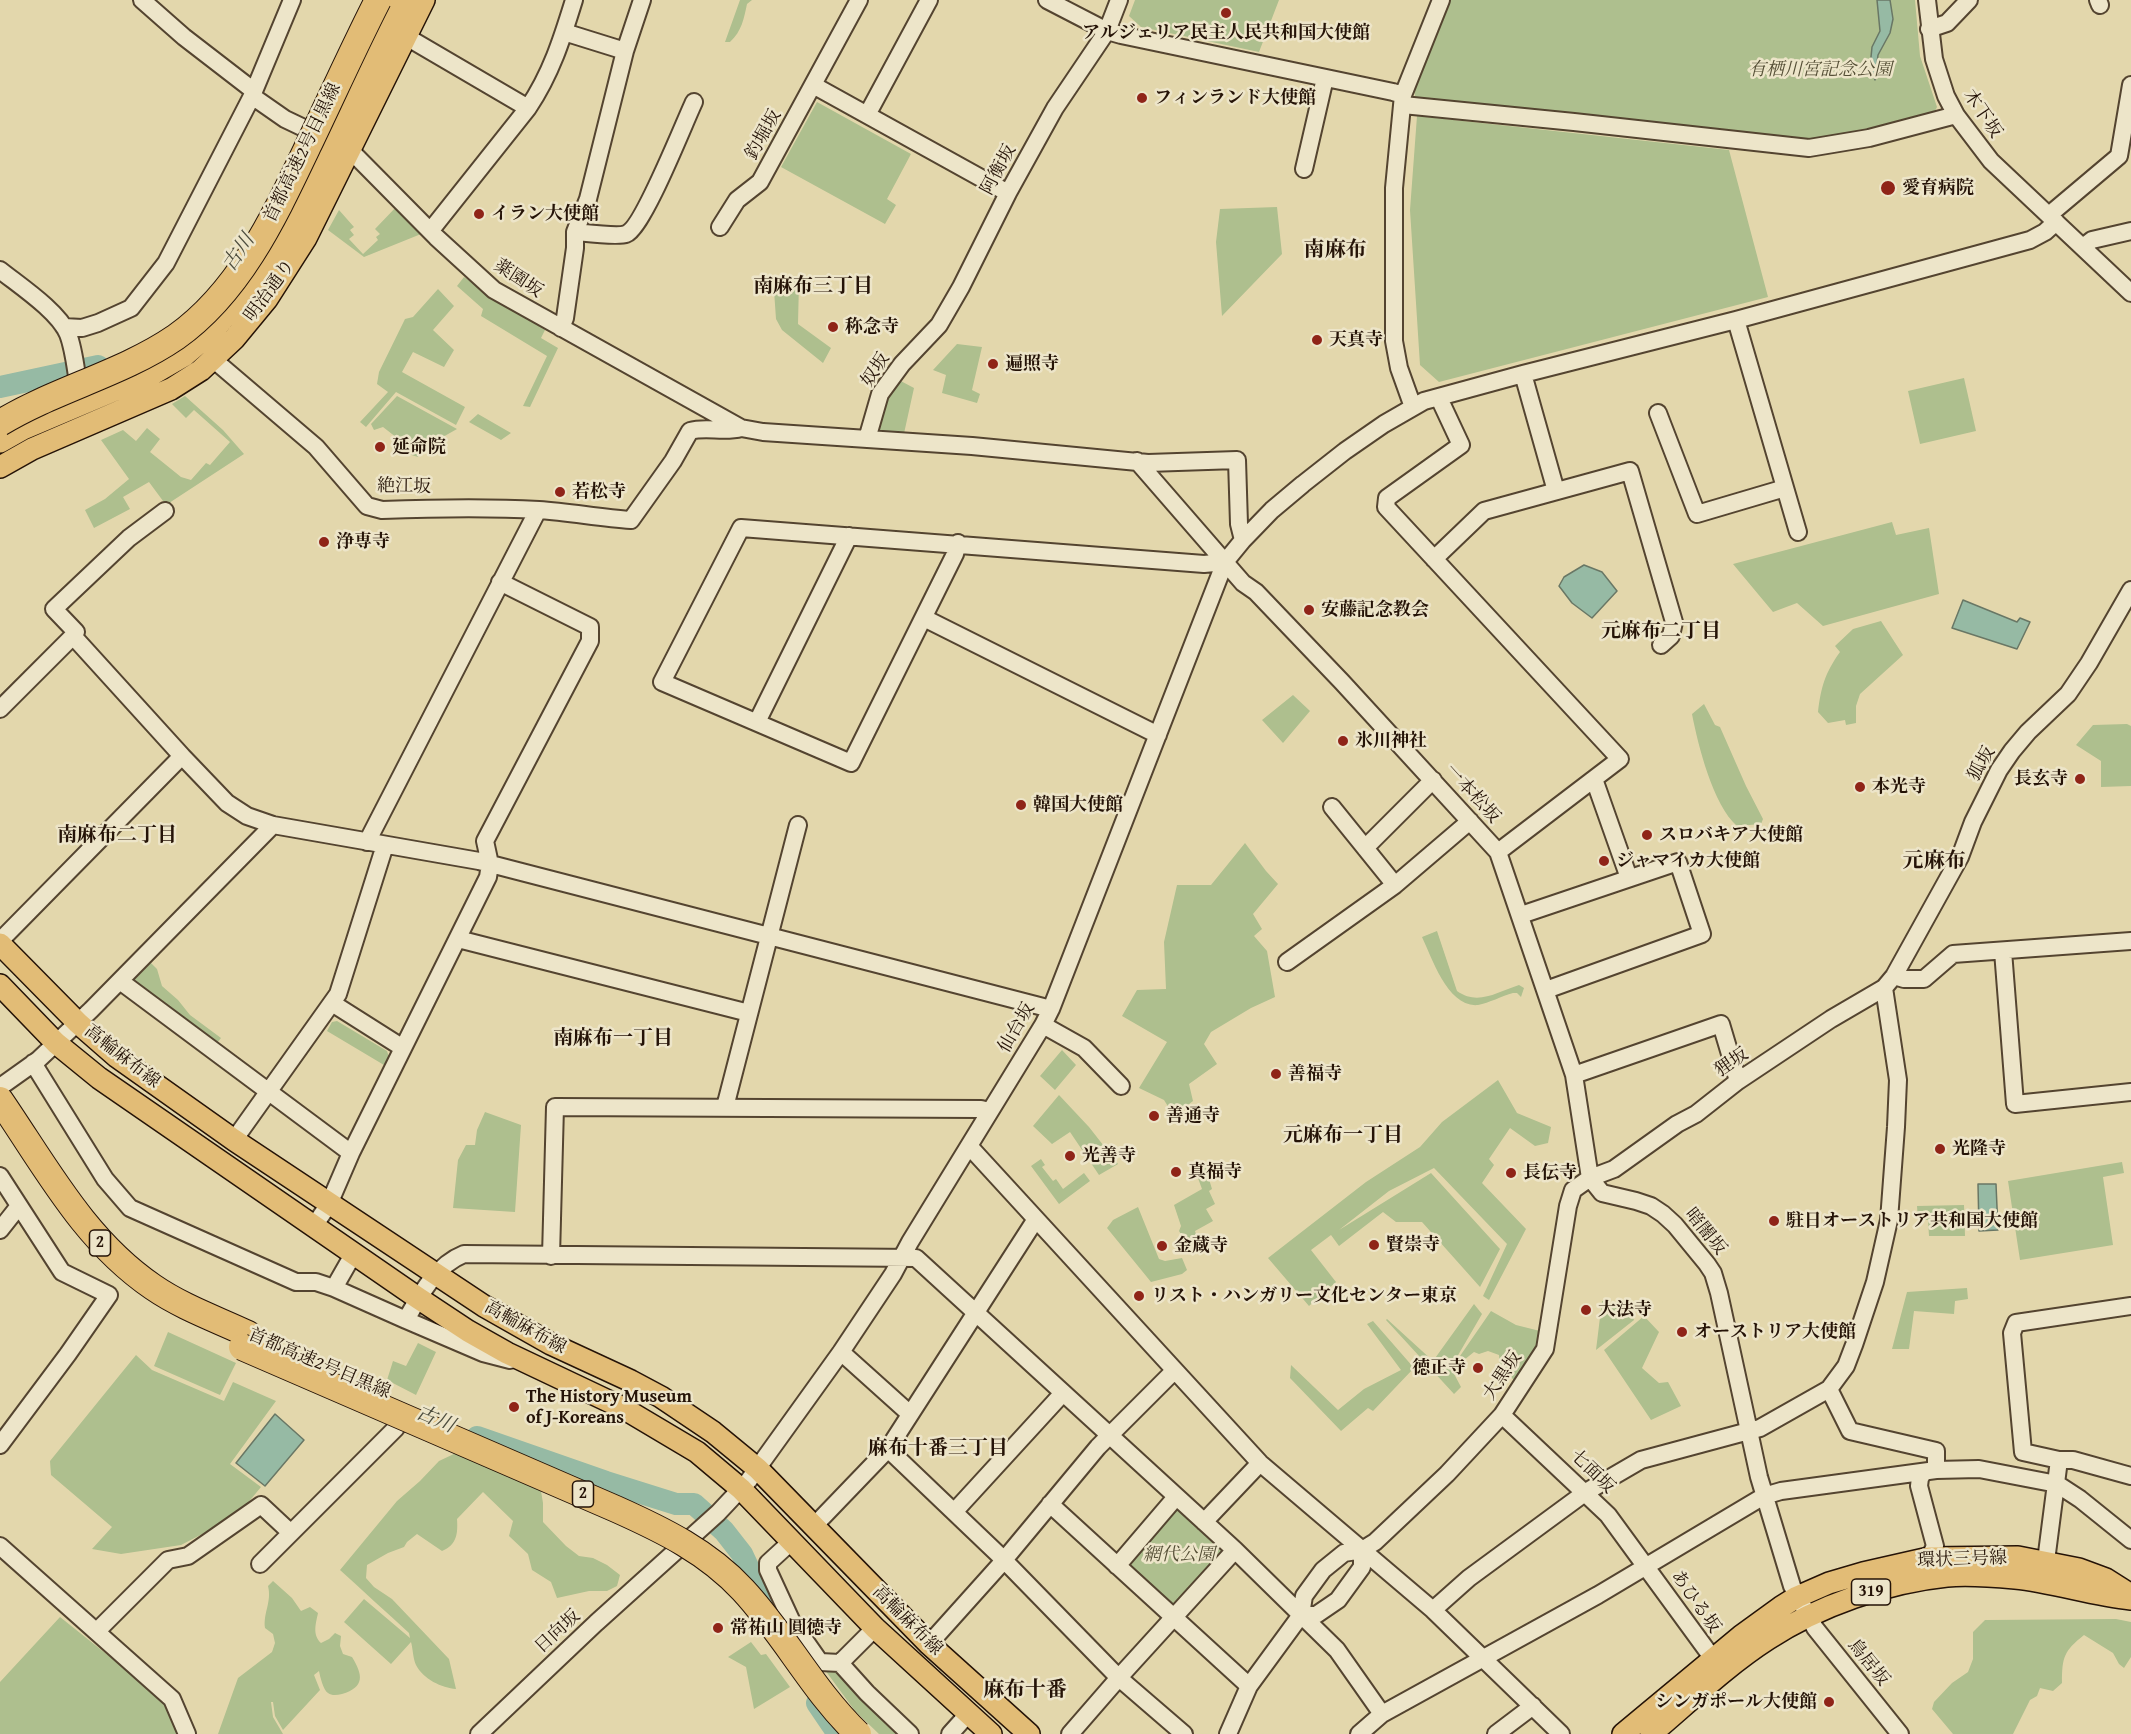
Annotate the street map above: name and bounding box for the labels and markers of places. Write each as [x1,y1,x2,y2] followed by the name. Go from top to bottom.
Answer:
[1219,6,1233,20] marker: アルジェリア民主人民共和国大使館
[1082,22,1370,44] place label: アルジェリア民主人民共和国大使館
[1154,87,1316,109] place label: フィンランド大使館
[1135,91,1149,105] marker: フィンランド大使館
[1902,177,1974,199] place label: 愛育病院
[1879,179,1897,197] marker: 愛育病院
[491,203,599,225] place label: イラン大使館
[472,207,486,221] marker: イラン大使館
[845,316,899,338] place label: 称念寺
[826,320,840,334] marker: 称念寺
[1329,329,1383,351] place label: 天真寺
[1310,333,1324,347] marker: 天真寺
[1005,353,1059,375] place label: 遍照寺
[986,357,1000,371] marker: 遍照寺
[392,436,446,458] place label: 延命院
[373,440,387,454] marker: 延命院
[572,481,626,503] place label: 若松寺
[553,485,567,499] marker: 若松寺
[336,531,390,553] place label: 浄専寺
[317,535,331,549] marker: 浄専寺
[1321,599,1429,621] place label: 安藤記念教会
[1302,603,1316,617] marker: 安藤記念教会
[1355,730,1427,752] place label: 氷川神社
[1336,734,1350,748] marker: 氷川神社
[2014,768,2068,790] place label: 長玄寺
[2073,772,2087,786] marker: 長玄寺
[1872,776,1926,798] place label: 本光寺
[1853,780,1867,794] marker: 本光寺
[1033,794,1123,816] place label: 韓国大使館
[1014,798,1028,812] marker: 韓国大使館
[1659,824,1803,846] place label: スロバキア大使館
[1640,828,1654,842] marker: スロバキア大使館
[1616,850,1760,872] place label: ジャマイカ大使館
[1597,854,1611,868] marker: ジャマイカ大使館
[1288,1063,1342,1085] place label: 善福寺
[1269,1067,1283,1081] marker: 善福寺
[1166,1105,1220,1127] place label: 善通寺
[1147,1109,1161,1123] marker: 善通寺
[1952,1138,2006,1160] place label: 光隆寺
[1933,1142,1947,1156] marker: 光隆寺
[1082,1145,1136,1167] place label: 光善寺
[1063,1149,1077,1163] marker: 光善寺
[1188,1161,1242,1183] place label: 真福寺
[1523,1162,1577,1184] place label: 長伝寺
[1169,1165,1183,1179] marker: 真福寺
[1504,1166,1518,1180] marker: 長伝寺
[1786,1210,2038,1232] place label: 駐日オーストリア共和国大使館
[1767,1214,1781,1228] marker: 駐日オーストリア共和国大使館
[1386,1234,1440,1256] place label: 賢崇寺
[1174,1235,1228,1257] place label: 金蔵寺
[1367,1238,1381,1252] marker: 賢崇寺
[1155,1239,1169,1253] marker: 金蔵寺
[1151,1285,1457,1307] place label: リスト・ハンガリー文化センター東京
[1132,1289,1146,1303] marker: リスト・ハンガリー文化センター東京
[1598,1299,1652,1321] place label: 大法寺
[1579,1303,1593,1317] marker: 大法寺
[1694,1321,1856,1343] place label: オーストリア大使館
[1675,1325,1689,1339] marker: オーストリア大使館
[1412,1357,1466,1379] place label: 徳正寺
[1471,1361,1485,1375] marker: 徳正寺
[526,1386,692,1428] place label: The History Museum of J-Koreans
[507,1400,521,1414] marker: The History Museum of J-Koreans
[730,1617,842,1639] place label: 常祐山 圓徳寺
[711,1621,725,1635] marker: 常祐山 圓徳寺
[1655,1691,1817,1713] place label: シンガポール大使館
[1822,1695,1836,1709] marker: シンガポール大使館

